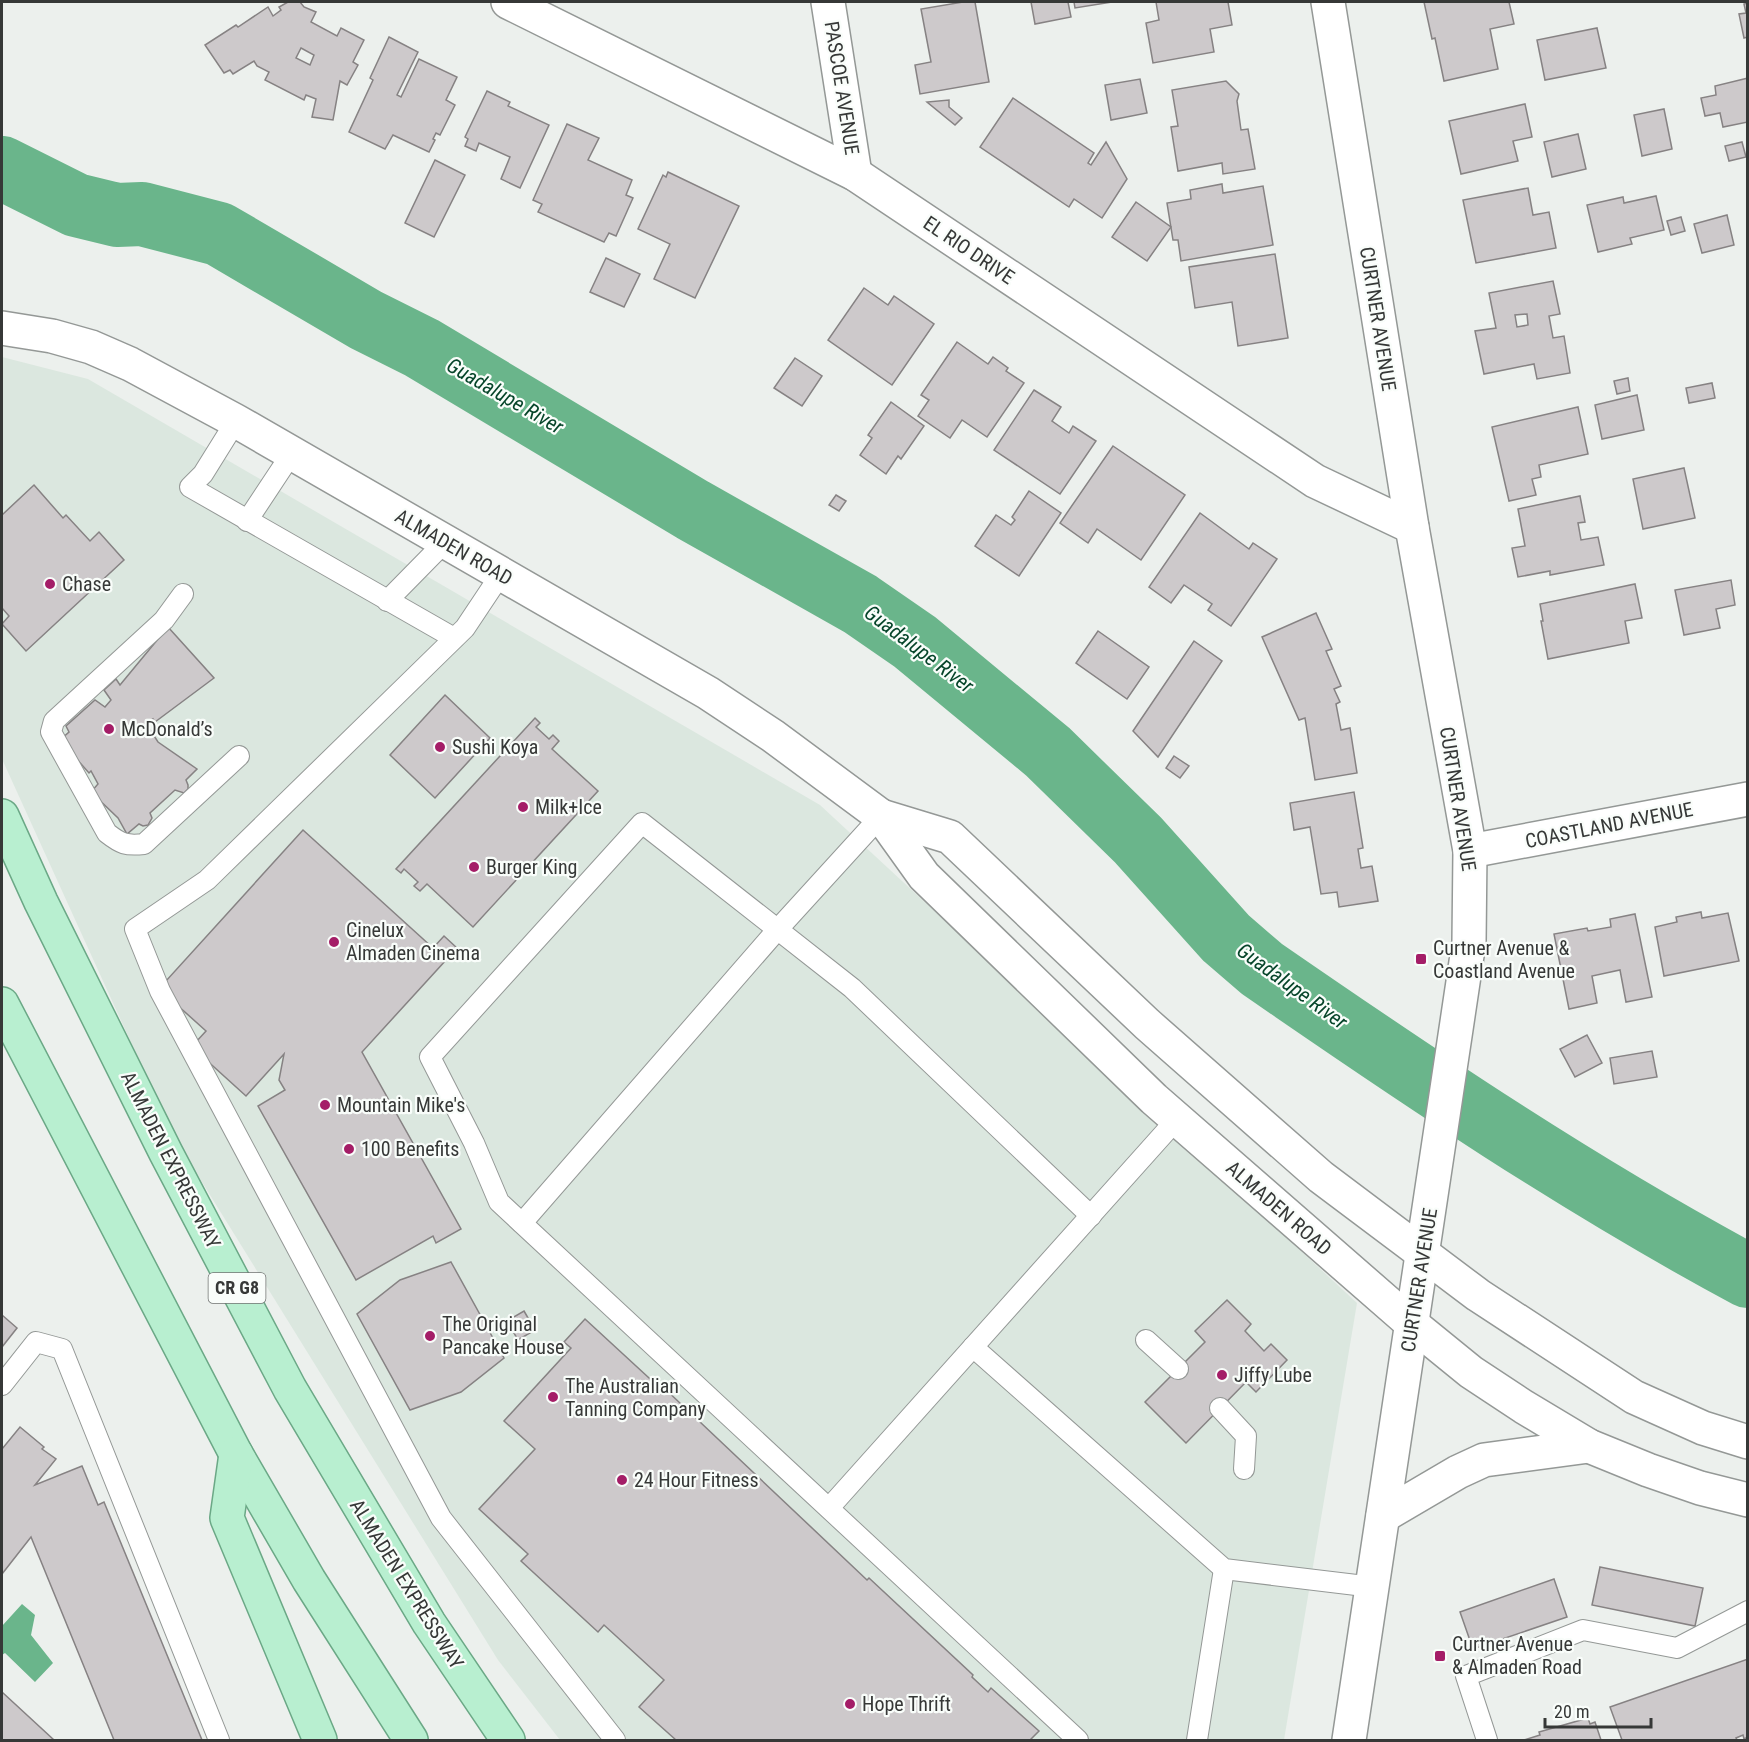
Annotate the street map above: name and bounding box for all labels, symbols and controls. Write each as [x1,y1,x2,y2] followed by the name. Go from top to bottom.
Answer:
[820,19,864,157] street label: PASCOE AVENUE
[919,211,1019,289] street label: EL RIO DRIVE
[1355,245,1401,393] street label: CURTNER AVENUE
[443,353,568,439] water label: Guadalupe River
[391,504,517,590] street label: ALMADEN ROAD
[62,572,111,596] place label: Chase
[43,577,57,591] marker: Chase
[860,600,979,698] water label: Guadalupe River
[121,717,213,741] place label: McDonald’s
[102,722,116,736] marker: McDonald’s
[1435,725,1481,873] street label: CURTNER AVENUE
[452,735,538,759] place label: Sushi Koya
[433,740,447,754] marker: Sushi Koya
[535,795,602,819] place label: Milk+Ice
[1523,797,1695,853] street label: COASTLAND AVENUE
[516,800,530,814] marker: Milk+Ice
[486,855,577,879] place label: Burger King
[467,860,481,874] marker: Burger King
[346,918,480,965] place label: Cinelux Almaden Cinema
[327,935,341,949] marker: Cinelux Almaden Cinema
[1433,936,1575,983] place label: Curtner Avenue & Coastland Avenue
[1232,938,1352,1034] water label: Guadalupe River
[1414,952,1428,966] marker: Curtner Avenue & Coastland Avenue
[116,1067,226,1253] street label: ALMADEN EXPRESSWAY
[337,1093,465,1117] place label: Mountain Mike's
[318,1098,332,1112] marker: Mountain Mike's
[361,1137,459,1161] place label: 100 Benefits
[342,1142,356,1156] marker: 100 Benefits
[1221,1156,1337,1260] street label: ALMADEN ROAD
[1396,1206,1442,1354] street label: CURTNER AVENUE
[208,1273,266,1303] road number: CR G8
[442,1312,564,1359] place label: The Original Pancake House
[423,1329,437,1343] marker: The Original Pancake House
[1234,1363,1312,1387] place label: Jiffy Lube
[1215,1368,1229,1382] marker: Jiffy Lube
[565,1374,706,1421] place label: The Australian Tanning Company
[546,1390,560,1404] marker: The Australian Tanning Company
[634,1468,759,1492] place label: 24 Hour Fitness
[615,1473,629,1487] marker: 24 Hour Fitness
[345,1495,469,1674] street label: ALMADEN EXPRESSWAY
[1452,1632,1582,1679] place label: Curtner Avenue & Almaden Road
[1433,1649,1447,1663] marker: Curtner Avenue & Almaden Road
[1545,1691,1652,1729] scale bar
[862,1692,951,1716] place label: Hope Thrift
[843,1697,857,1711] marker: Hope Thrift
[1554,1701,1589,1722] text: 20 m

